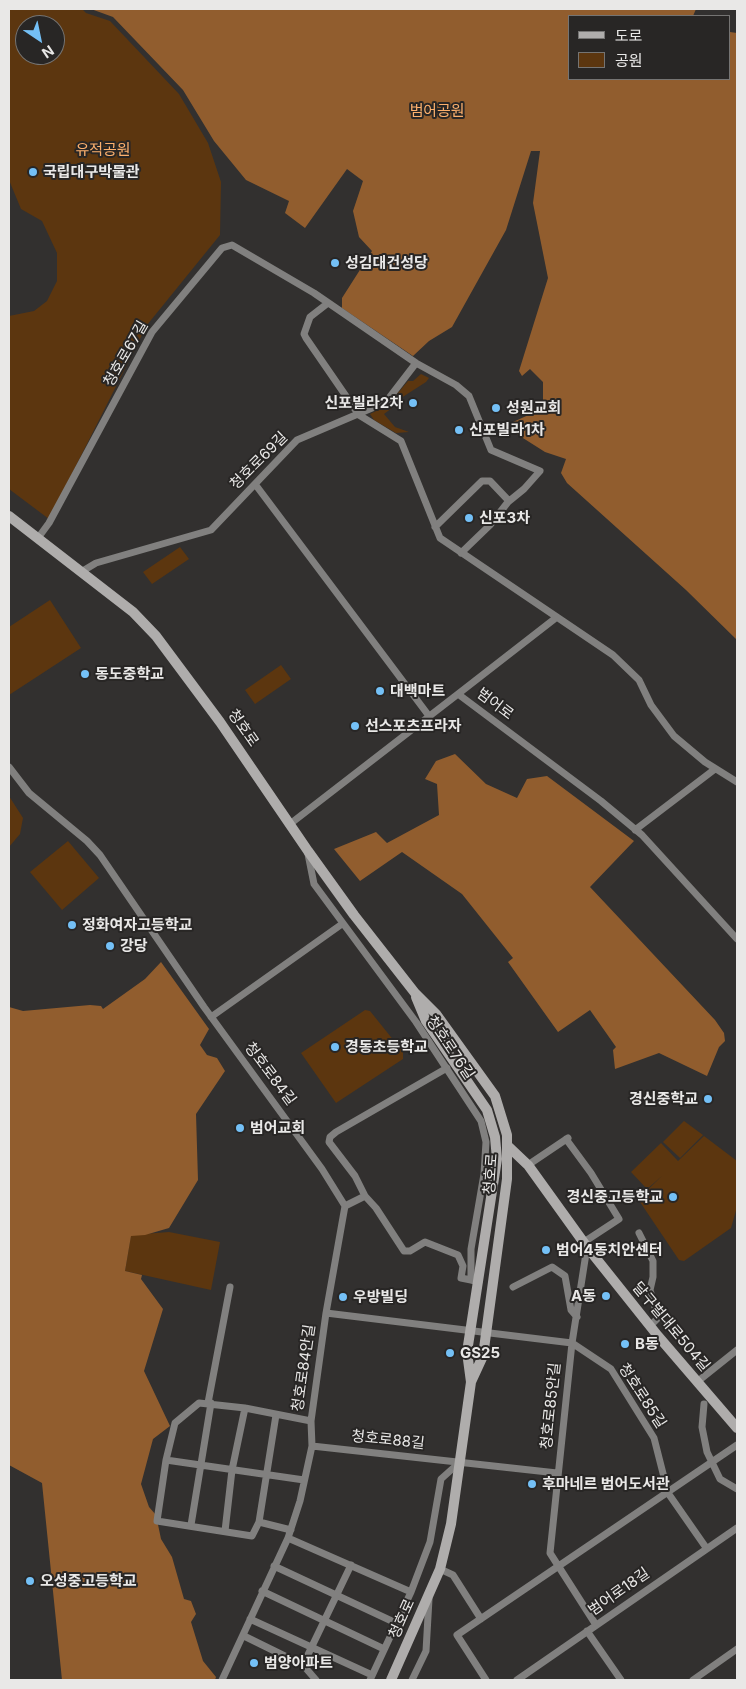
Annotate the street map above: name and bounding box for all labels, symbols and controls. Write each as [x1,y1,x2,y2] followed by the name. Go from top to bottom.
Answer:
[15,15,65,65] north arrow
[568,15,731,80] legend
[615,26,643,45] text: 도로
[39,42,57,62] text: N
[615,51,643,70] text: 공원
[409,102,465,120] park label: 범어공원
[75,141,131,159] park label: 유적공원
[43,163,140,181] place label: 국립대구박물관
[27,166,39,178] marker: 국립대구박물관
[345,254,428,272] place label: 성김대건성당
[329,257,341,269] marker: 성김대건성당
[100,318,152,390] street label: 청호로67길
[325,394,403,412] place label: 신포빌라2차
[407,397,419,409] marker: 신포빌라2차
[506,399,561,417] place label: 성원교회
[490,402,502,414] marker: 성원교회
[469,421,544,439] place label: 신포빌라1차
[453,424,465,436] marker: 신포빌라1차
[227,429,291,493] street label: 청호로69길
[479,509,530,527] place label: 신포3차
[463,512,475,524] marker: 신포3차
[95,665,164,683] place label: 동도중학교
[79,668,91,680] marker: 동도중학교
[390,682,445,700] place label: 대백마트
[473,684,517,724] street label: 범어로
[374,685,386,697] marker: 대백마트
[224,706,262,750] street label: 청호로
[365,717,462,735] place label: 선스포츠프라자
[349,720,361,732] marker: 선스포츠프라자
[82,916,192,934] place label: 정화여자고등학교
[66,919,78,931] marker: 정화여자고등학교
[120,937,148,955] place label: 강당
[104,940,116,952] marker: 강당
[422,1013,478,1083] street label: 청호로76길
[345,1038,428,1056] place label: 경동초등학교
[240,1039,300,1109] street label: 청호로84길
[329,1041,341,1053] marker: 경동초등학교
[629,1090,698,1108] place label: 경신중학교
[702,1093,714,1105] marker: 경신중학교
[250,1119,305,1137] place label: 범어교회
[234,1122,246,1134] marker: 범어교회
[481,1153,501,1195] street label: 청호로
[566,1188,663,1206] place label: 경신중고등학교
[667,1191,679,1203] marker: 경신중고등학교
[556,1241,663,1259] place label: 범어4동치안센터
[540,1244,552,1256] marker: 범어4동치안센터
[628,1279,714,1375] street label: 달구벌대로504길
[571,1287,596,1305] place label: A동
[353,1288,408,1306] place label: 우방빌딩
[600,1290,612,1302] marker: A동
[337,1291,349,1303] marker: 우방빌딩
[289,1323,319,1413] street label: 청호로84안길
[635,1335,659,1353] place label: B동
[619,1338,631,1350] marker: B동
[460,1344,500,1362] place label: GS25
[444,1347,456,1359] marker: GS25
[614,1360,670,1432] street label: 청호로85길
[537,1362,565,1450] street label: 청호로85안길
[350,1427,426,1453] street label: 청호로88길
[542,1475,670,1493] place label: 후마네르 범어도서관
[526,1478,538,1490] marker: 후마네르 범어도서관
[585,1564,653,1620] street label: 범어로18길
[40,1572,137,1590] place label: 오성중고등학교
[24,1575,36,1587] marker: 오성중고등학교
[385,1596,419,1642] street label: 청호로
[264,1654,333,1672] place label: 범양아파트
[248,1657,260,1669] marker: 범양아파트

